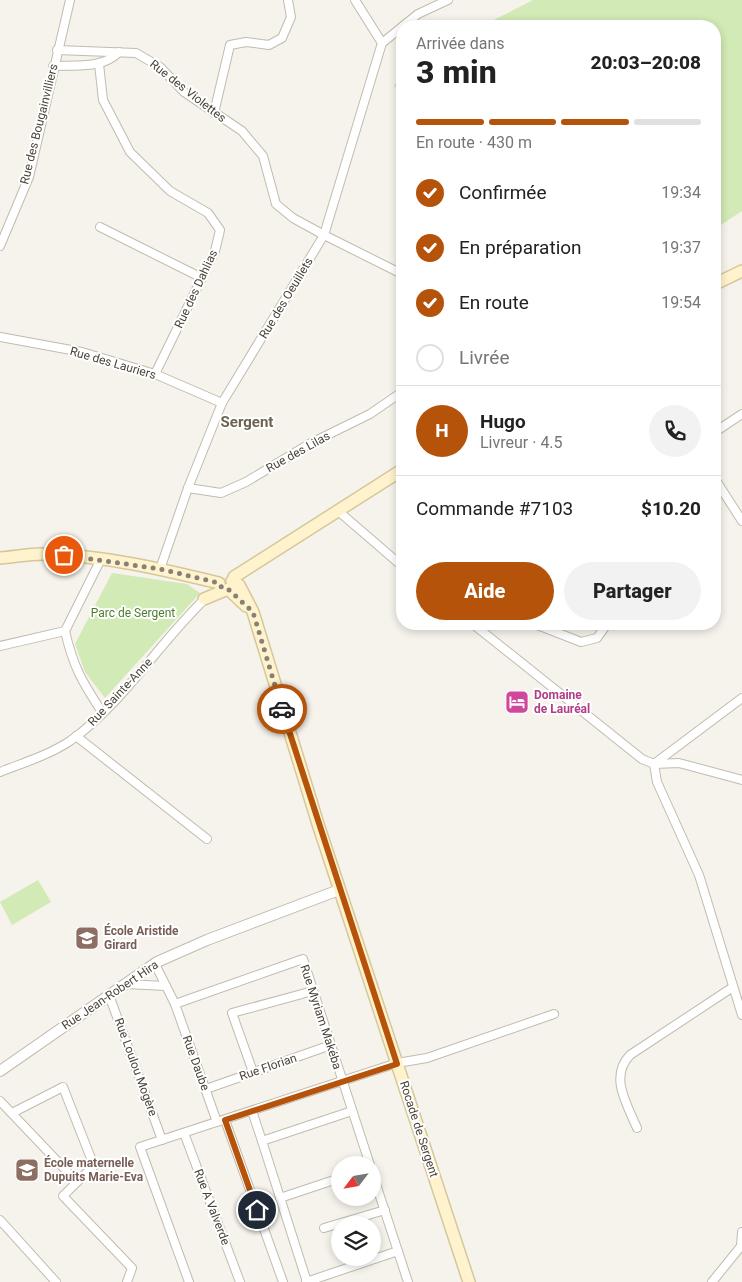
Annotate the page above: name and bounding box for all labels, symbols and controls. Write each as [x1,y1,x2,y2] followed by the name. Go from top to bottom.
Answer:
[416,34,505,53] text: Arrivée dans
[590,51,701,74] text: 20:03–20:08
[416,53,497,91] text: 3 min
[147,57,229,125] street label: Rue des Violettes
[17,62,61,186] street label: Rue des Bougainvilliers
[416,133,532,152] text: En route · 430 m
[416,179,444,207] icon: check
[459,181,546,204] text: Confirmée
[661,183,701,202] text: 19:34
[416,234,444,262] icon: check
[459,236,582,259] text: En préparation
[661,238,701,257] text: 19:37
[172,247,220,331] street label: Rue des Dahlias
[256,255,316,341] street label: Rue des Oeuillets
[416,289,444,317] icon: check
[459,291,529,314] text: En route
[661,293,701,312] text: 19:54
[68,344,158,382] street label: Rue des Lauriers
[459,346,509,369] text: Livrée
[649,405,701,457] button: phone
[480,410,526,433] text: Hugo
[221,413,273,431] district label: Sergent
[435,419,449,442] text: H
[264,429,332,475] street label: Rue des Lilas
[480,433,563,452] text: Livreur · 4.5
[416,497,573,520] text: Commande #7103
[641,497,701,520] text: $10.20
[43,534,85,576] pin
[50,541,78,569] icon: bag
[416,562,554,620] button: Aide
[564,562,701,620] button: Partager
[91,606,175,620] park label: Parc de Sergent
[85,655,155,729] street label: Rue Sainte-Anne
[257,684,307,734] courier
[534,688,590,716] place label: Domaine de Lauréal
[504,689,530,715] hotel icon: Domaine de Lauréal
[268,695,296,723] icon: car
[104,923,179,952] place label: École Aristide Girard
[74,925,100,951] school or university icon: École Aristide Girard
[59,958,161,1032] street label: Rue Jean-Robert Hira
[297,963,345,1071] street label: Rue Myriam Makéba
[112,1016,160,1118] street label: Rue Loulou Mogère
[180,1034,212,1092] street label: Rue Daube
[237,1051,299,1083] street label: Rue Florian
[397,1079,441,1179] street label: Rocade de Sergent
[44,1155,144,1184] place label: École maternelle Dupuits Marie-Eva
[331,1156,381,1206] north arrow
[331,1156,381,1266] map controls
[14,1157,40,1183] school or university icon: École maternelle Dupuits Marie-Eva
[191,1167,233,1247] street label: Rue A Valverde
[236,1189,278,1231] pin
[243,1196,271,1224] icon: home
[331,1216,381,1266] button: layers

